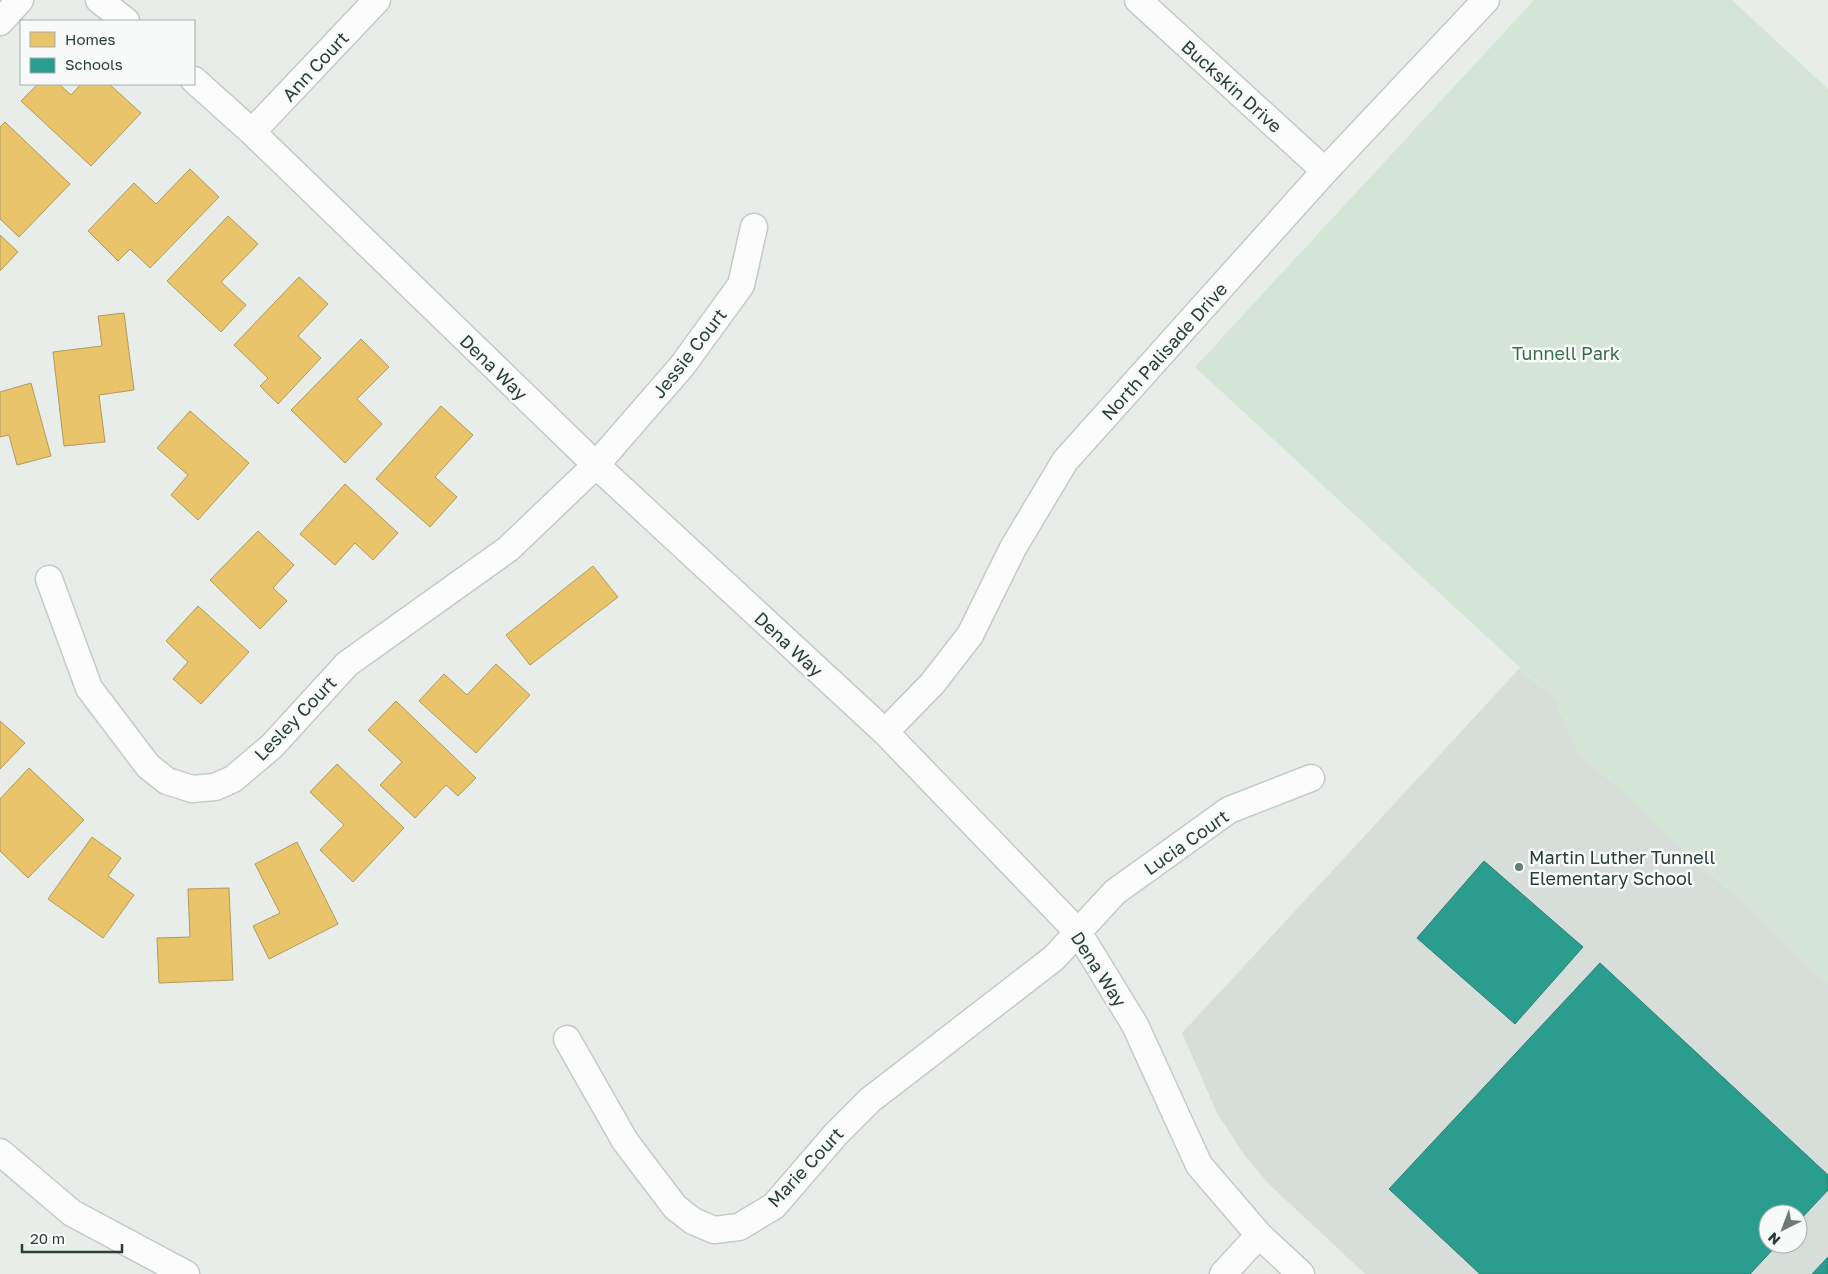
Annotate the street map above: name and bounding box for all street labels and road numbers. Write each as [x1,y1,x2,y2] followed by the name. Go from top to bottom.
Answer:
[277,27,353,105] street label: Ann Court
[1177,35,1287,137] street label: Buckskin Drive
[1096,278,1232,424] street label: North Palisade Drive
[647,304,731,402] street label: Jessie Court
[456,329,532,405] street label: Dena Way
[750,607,828,681] street label: Dena Way
[249,671,341,765] street label: Lesley Court
[1139,805,1233,879] street label: Lucia Court
[1067,927,1131,1011] street label: Dena Way
[763,1123,847,1211] street label: Marie Court

